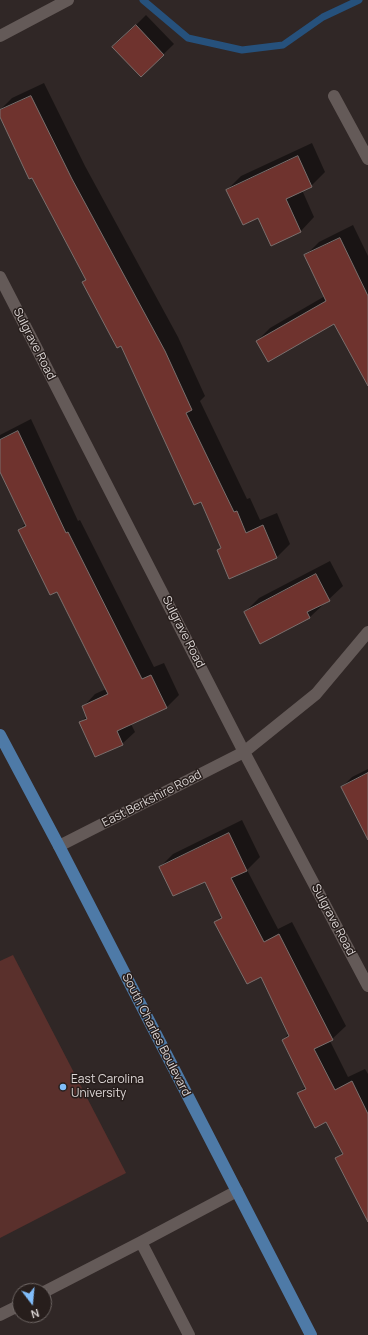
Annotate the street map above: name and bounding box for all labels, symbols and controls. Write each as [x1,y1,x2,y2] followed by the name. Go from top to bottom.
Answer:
[10,306,58,382] street label: Sulgrave Road
[159,594,207,670] street label: Sulgrave Road
[100,768,204,830] street label: East Berkshire Road
[308,882,358,958] street label: Sulgrave Road
[119,971,193,1099] street label: South Charles Boulevard
[71,1073,144,1101] place label: East Carolina University
[58,1082,68,1092] marker: East Carolina University
[12,1283,52,1323] north arrow
[29,1306,41,1322] text: N

